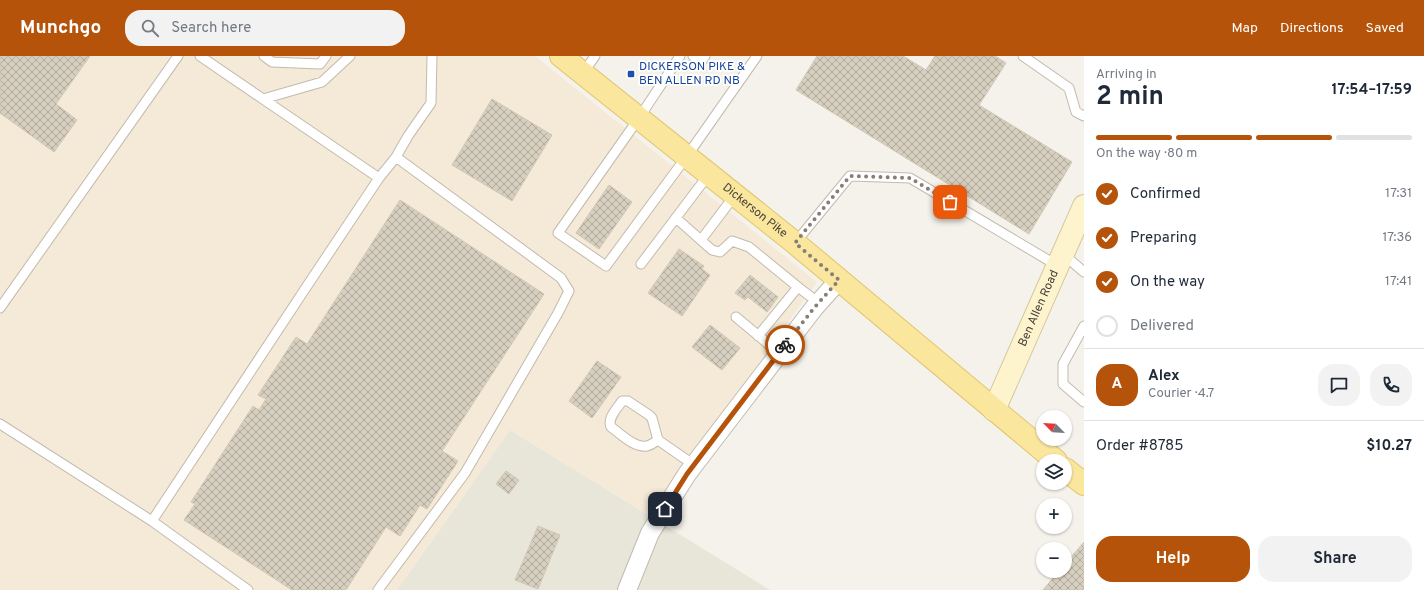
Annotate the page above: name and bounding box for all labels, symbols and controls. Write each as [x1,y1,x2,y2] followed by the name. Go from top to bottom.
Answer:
[125,10,405,46] search box
[20,16,101,40] text: Munchgo
[139,17,161,39] icon: search
[171,19,251,38] text: Search here
[1232,20,1258,37] text: Map
[1280,20,1344,37] text: Directions
[1366,20,1404,37] text: Saved
[639,59,745,89] place label: DICKERSON PIKE & BEN ALLEN RD NB
[1096,67,1157,83] text: Arriving in
[626,69,636,79] marker: DICKERSON PIKE & BEN ALLEN RD NB
[1096,81,1164,114] text: 2 min
[1332,81,1412,100] text: 17:54–17:59
[1096,146,1197,162] text: On the way · 80 m
[719,180,791,242] street label: Dickerson Pike
[1096,183,1118,205] icon: check
[933,185,967,219] pin
[1130,185,1201,204] text: Confirmed
[1385,186,1412,202] text: 17:31
[939,191,961,213] icon: bag
[1096,227,1118,249] icon: check
[1130,229,1197,248] text: Preparing
[1382,230,1412,246] text: 17:36
[1015,268,1063,349] street label: Ben Allen Road
[1096,271,1118,293] icon: check
[1130,273,1205,292] text: On the way
[1385,274,1412,290] text: 17:41
[1130,317,1194,336] text: Delivered
[765,325,805,365] courier
[774,334,796,356] icon: bike
[1318,364,1360,406] button: chat
[1370,364,1412,406] button: phone
[1148,367,1180,386] text: Alex
[1112,375,1122,394] text: A
[1148,386,1214,402] text: Courier · 4.7
[1036,410,1072,446] north arrow
[1036,410,1072,578] map controls
[1096,437,1184,456] text: Order #8785
[1366,437,1412,456] text: $10.27
[1036,454,1072,490] button: layers
[648,492,682,526] pin
[654,498,676,520] icon: home
[1036,498,1072,534] button: +
[1096,536,1250,582] button: Help
[1258,536,1412,582] button: Share
[1036,542,1072,578] button: −

